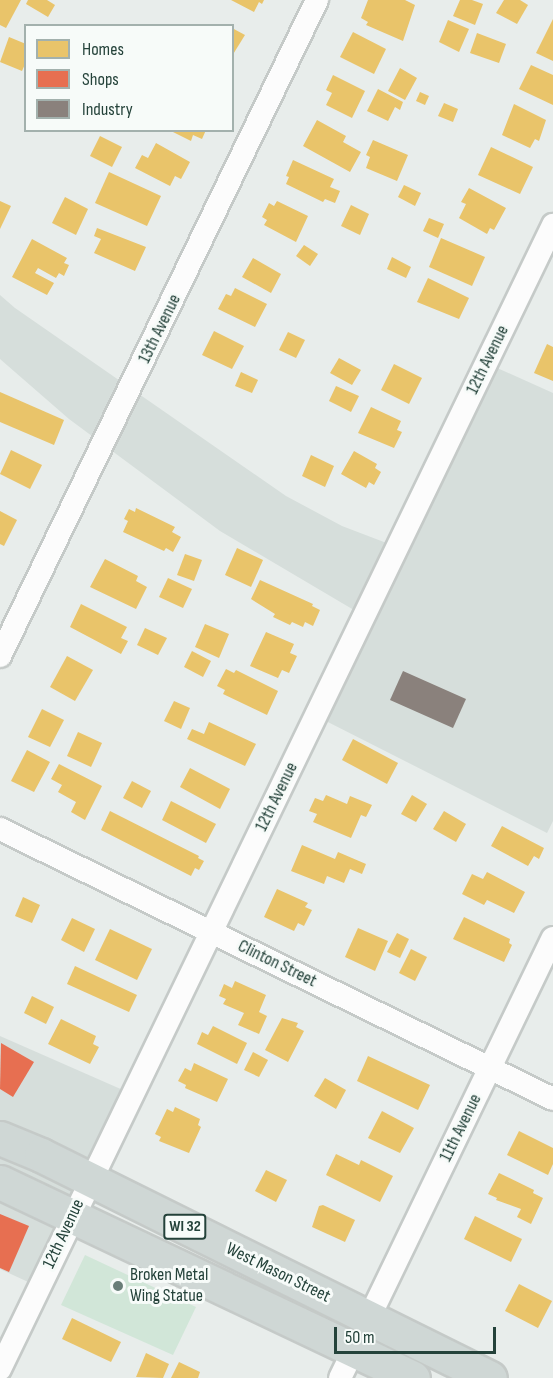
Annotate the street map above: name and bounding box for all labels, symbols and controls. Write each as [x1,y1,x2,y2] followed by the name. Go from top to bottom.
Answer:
[24,24,234,132] legend
[82,39,124,60] text: Homes
[82,69,119,90] text: Shops
[82,99,133,120] text: Industry
[134,291,186,367] street label: 13th Avenue
[462,322,514,398] street label: 12th Avenue
[251,759,303,835] street label: 12th Avenue
[234,936,320,992] street label: Clinton Street
[435,1091,487,1165] street label: 11th Avenue
[39,1196,89,1272] street label: 12th Avenue
[162,1214,207,1240] road number: WI 32
[222,1238,334,1308] street label: West Mason Street
[130,1265,208,1308] place label: Broken Metal Wing Statue
[111,1279,125,1293] marker: Broken Metal Wing Statue
[337,1315,499,1353] scale bar
[345,1327,375,1348] text: 50 m

